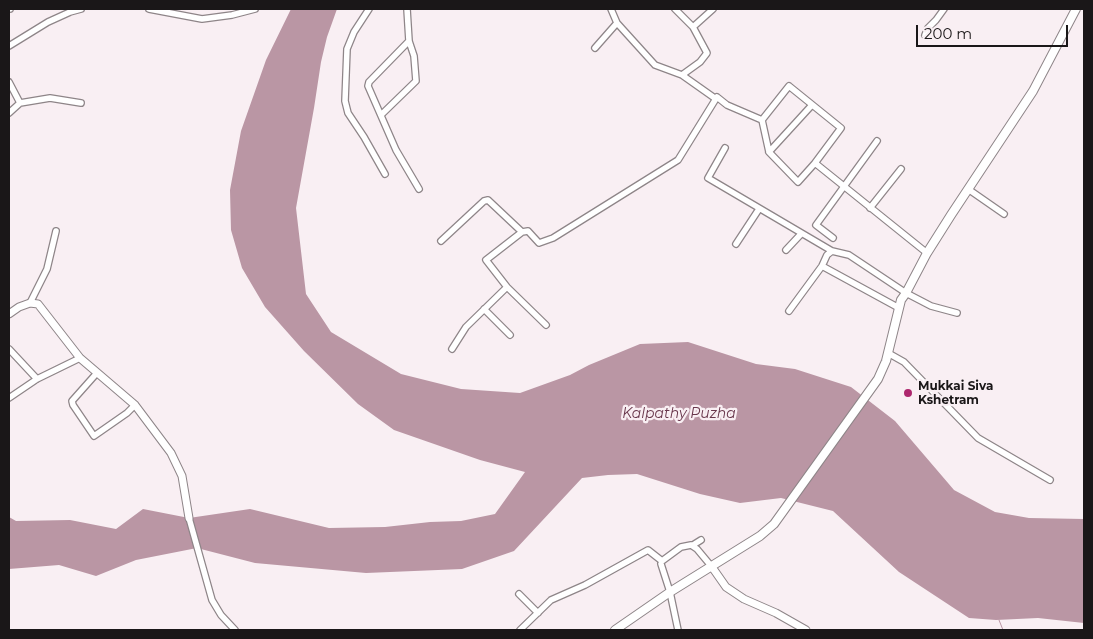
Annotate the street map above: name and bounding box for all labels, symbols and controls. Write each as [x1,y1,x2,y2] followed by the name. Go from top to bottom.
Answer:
[918,15,1070,47] scale bar
[924,24,972,43] text: 200 m
[918,379,993,407] place label: Mukkai Siva Kshetram
[902,387,914,399] marker: Mukkai Siva Kshetram
[622,406,736,422] water label: Kalpathy Puzha

